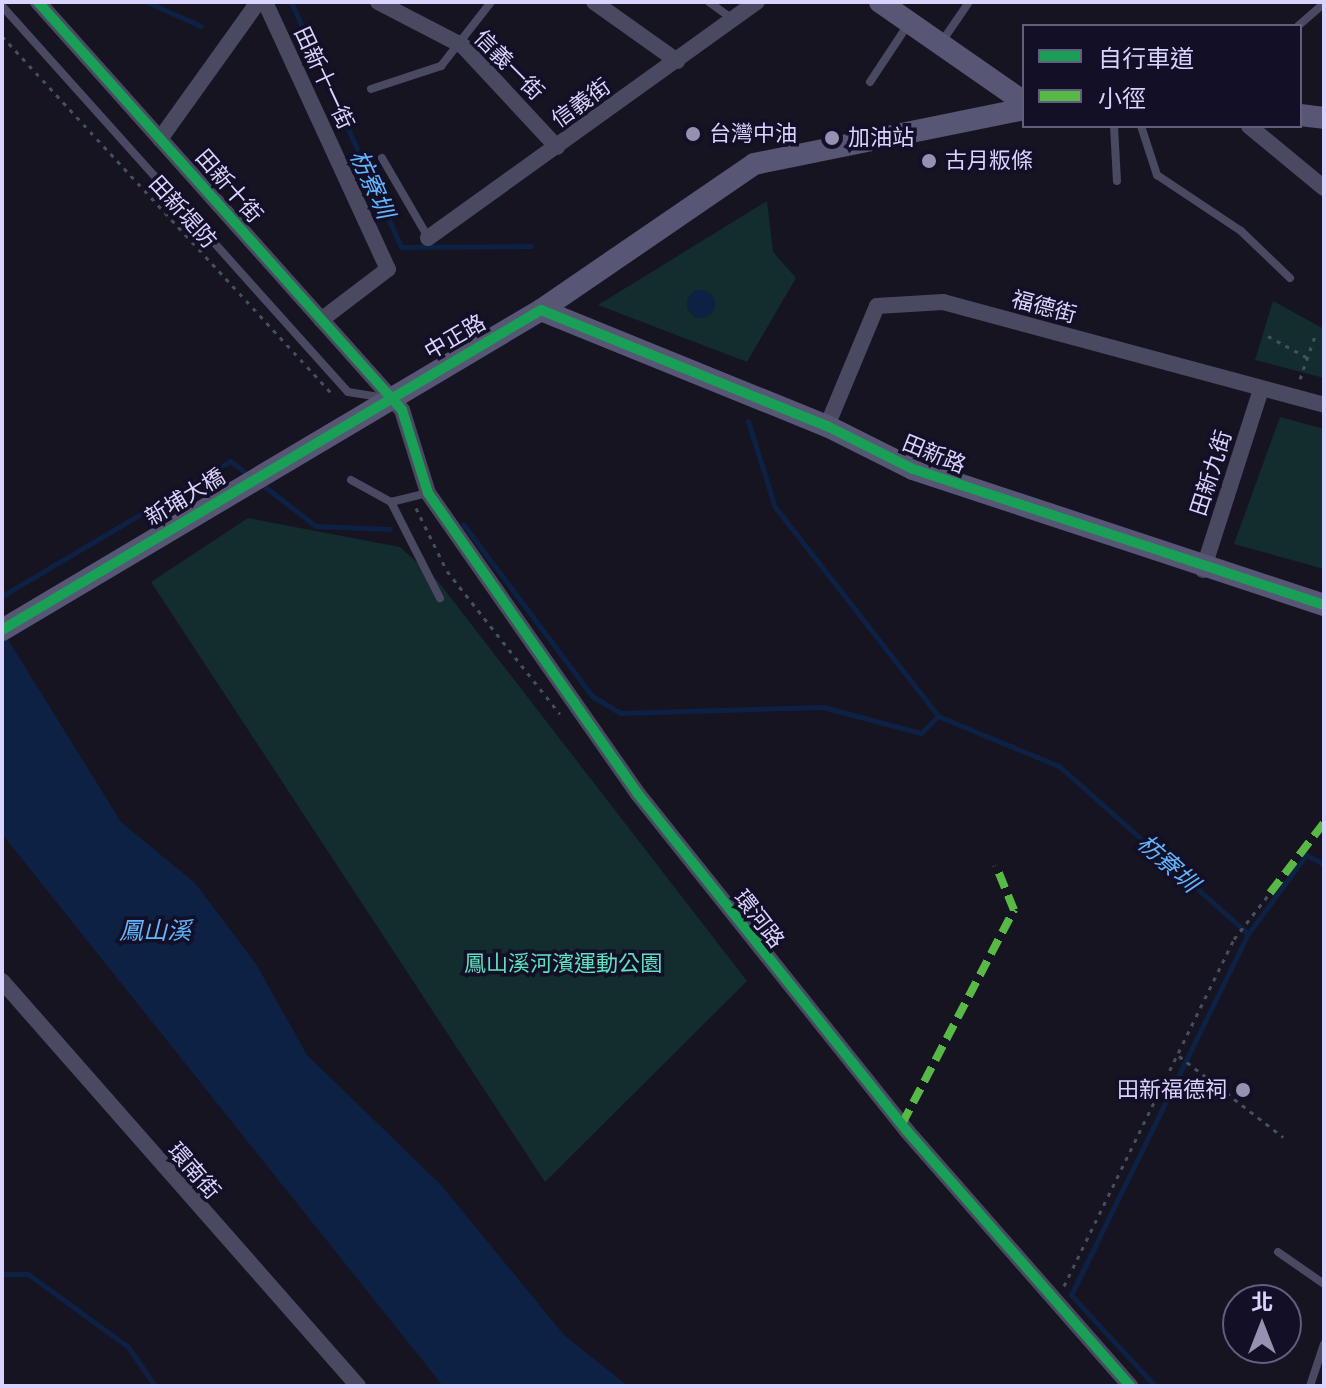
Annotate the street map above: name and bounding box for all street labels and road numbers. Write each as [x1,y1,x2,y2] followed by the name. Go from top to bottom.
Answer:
[289,23,359,133] street label: 田新十一街
[469,25,549,105] street label: 信義一街
[547,73,615,133] street label: 信義街
[190,144,268,228] street label: 田新十街
[144,170,222,254] street label: 田新堤防
[1009,286,1079,328] street label: 福德街
[420,309,490,365] street label: 中正路
[1185,427,1237,519] street label: 田新九街
[898,429,970,479] street label: 田新路
[140,463,230,531] street label: 新埔大橋
[728,885,790,953] street label: 環河路
[162,1137,226,1205] street label: 環南街

